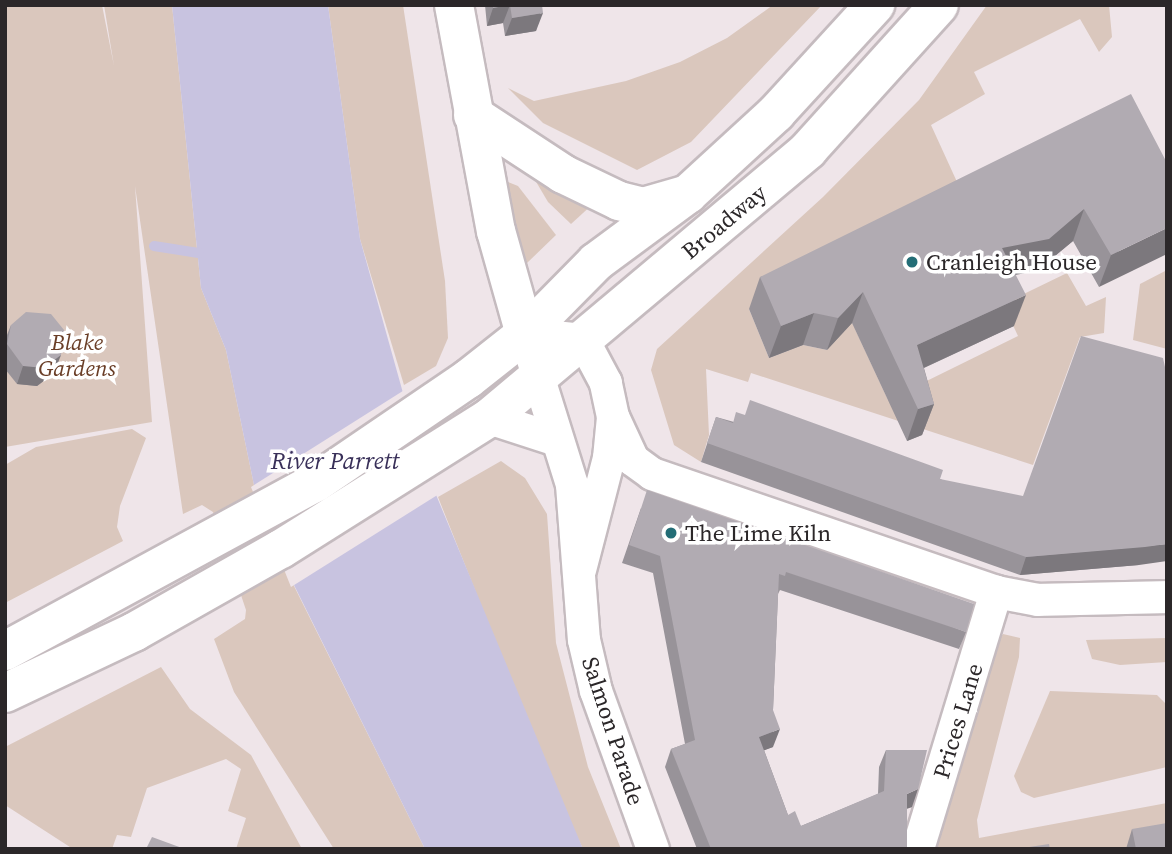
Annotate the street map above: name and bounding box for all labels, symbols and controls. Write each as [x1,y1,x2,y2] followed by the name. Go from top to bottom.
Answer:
[676,179,772,265] street label: Broadway
[926,248,1097,276] place label: Cranleigh House
[904,254,920,270] marker: Cranleigh House
[38,328,116,382] park label: Blake Gardens
[271,447,399,475] water label: River Parrett
[685,519,831,547] place label: The Lime Kiln
[663,525,679,541] marker: The Lime Kiln
[576,653,650,809] street label: Salmon Parade
[927,660,989,782] street label: Prices Lane

